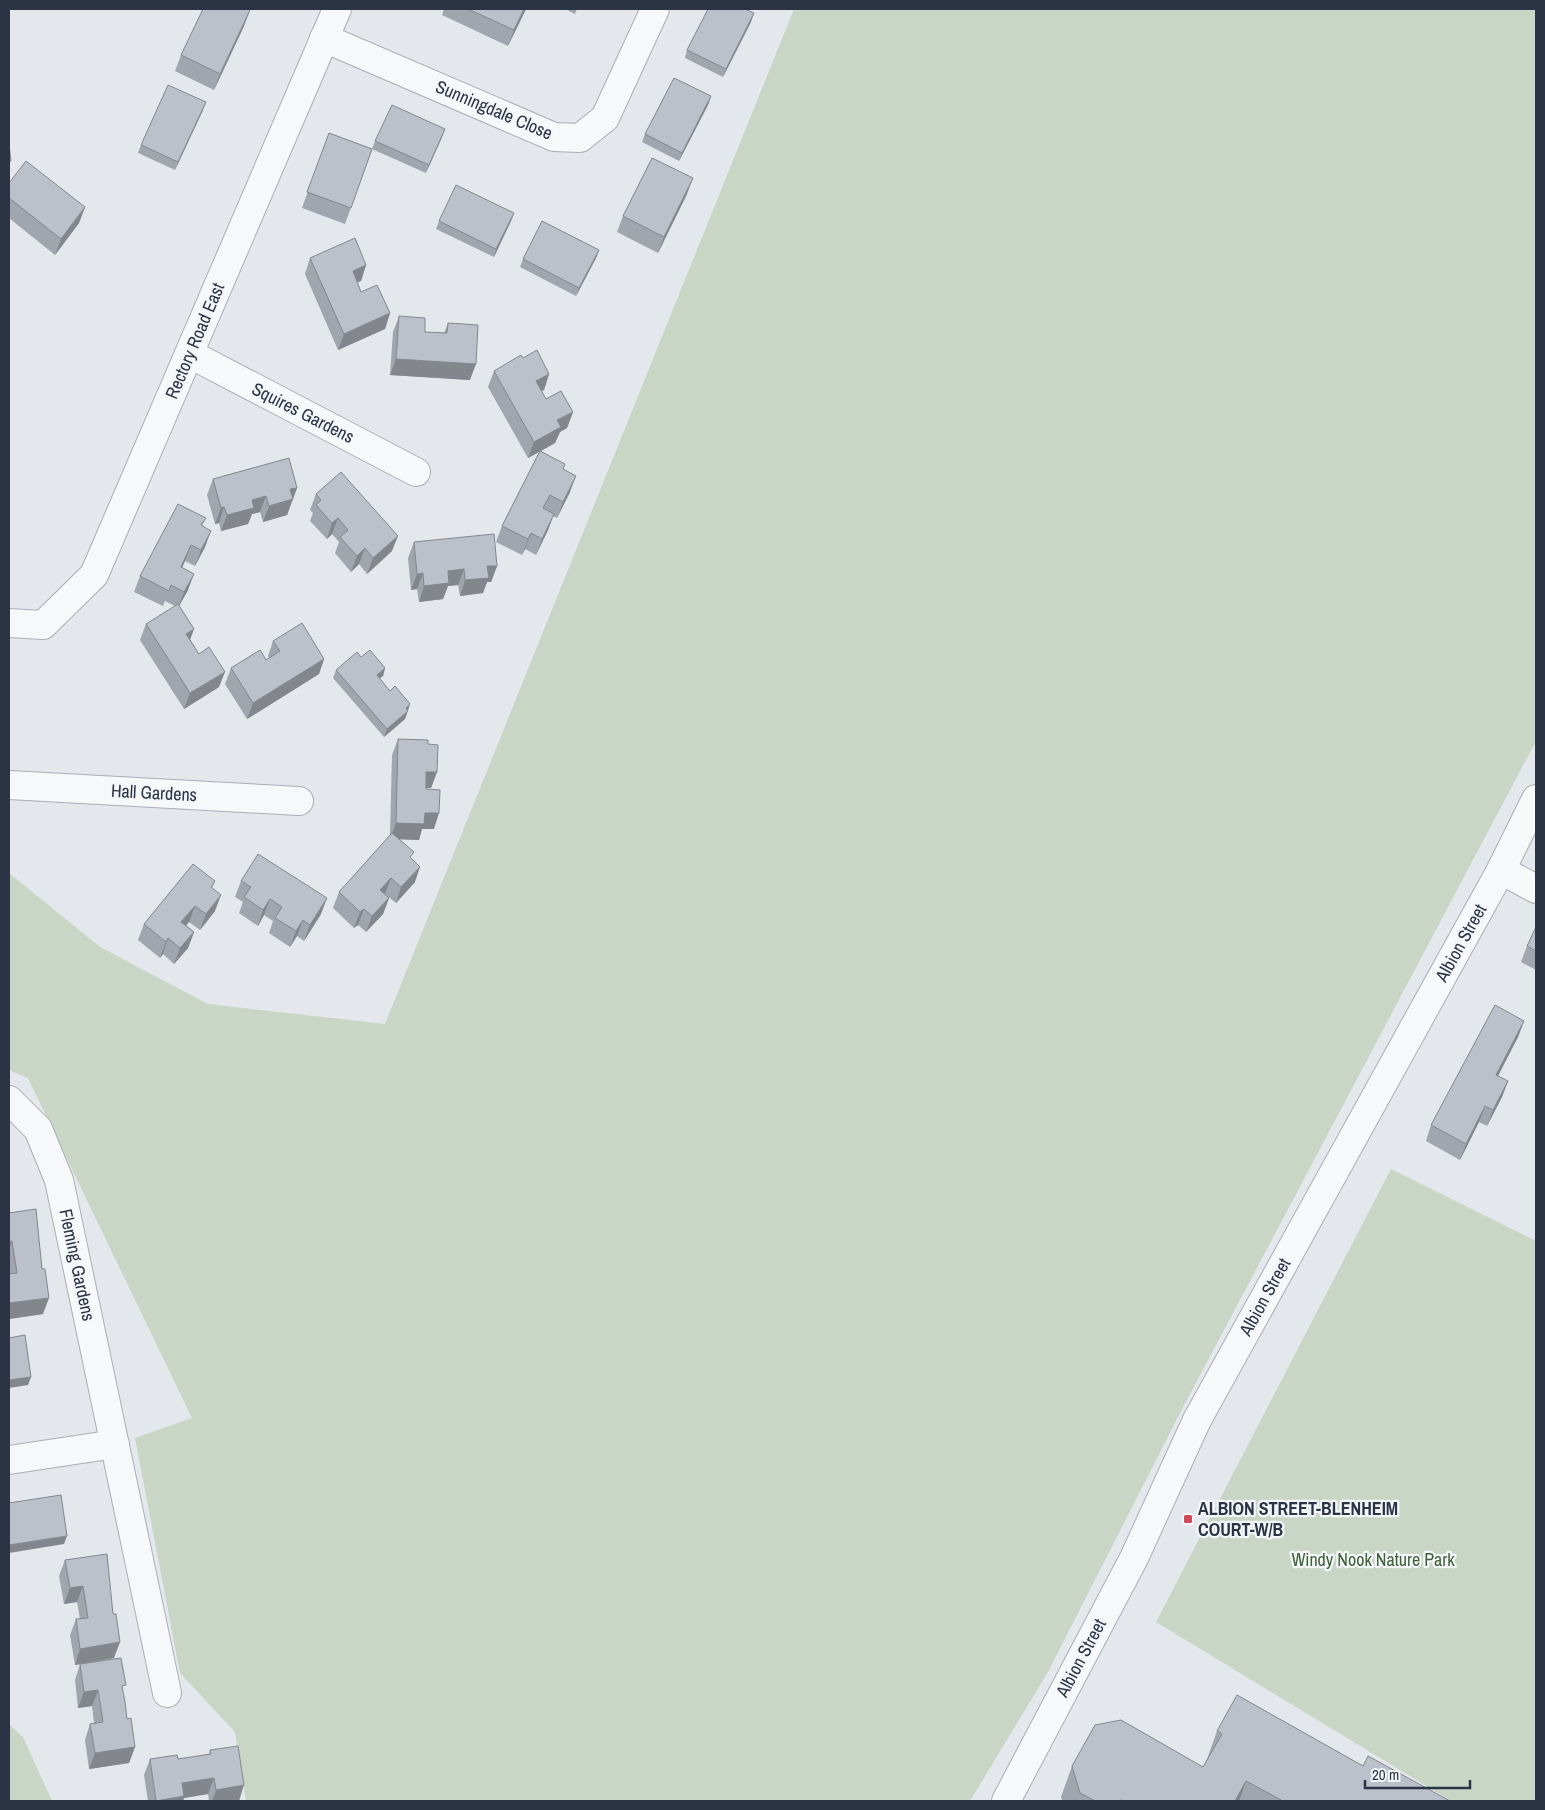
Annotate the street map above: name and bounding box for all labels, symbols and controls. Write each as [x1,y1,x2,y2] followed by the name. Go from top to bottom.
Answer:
[432,74,556,145] street label: Sunningdale Close
[159,279,230,403] street label: Rectory Road East
[248,376,359,449] street label: Squires Gardens
[110,778,198,807] street label: Hall Gardens
[1428,899,1492,987] street label: Albion Street
[53,1207,102,1323] street label: Fleming Gardens
[1232,1253,1296,1341] street label: Albion Street
[1198,1496,1398,1542] place label: ALBION STREET-BLENHEIM COURT-W/B
[1182,1513,1194,1525] marker: ALBION STREET-BLENHEIM COURT-W/B
[1291,1547,1455,1572] park label: Windy Nook Nature Park
[1049,1614,1112,1702] street label: Albion Street
[1365,1758,1470,1790] scale bar
[1372,1764,1399,1785] text: 20 m

